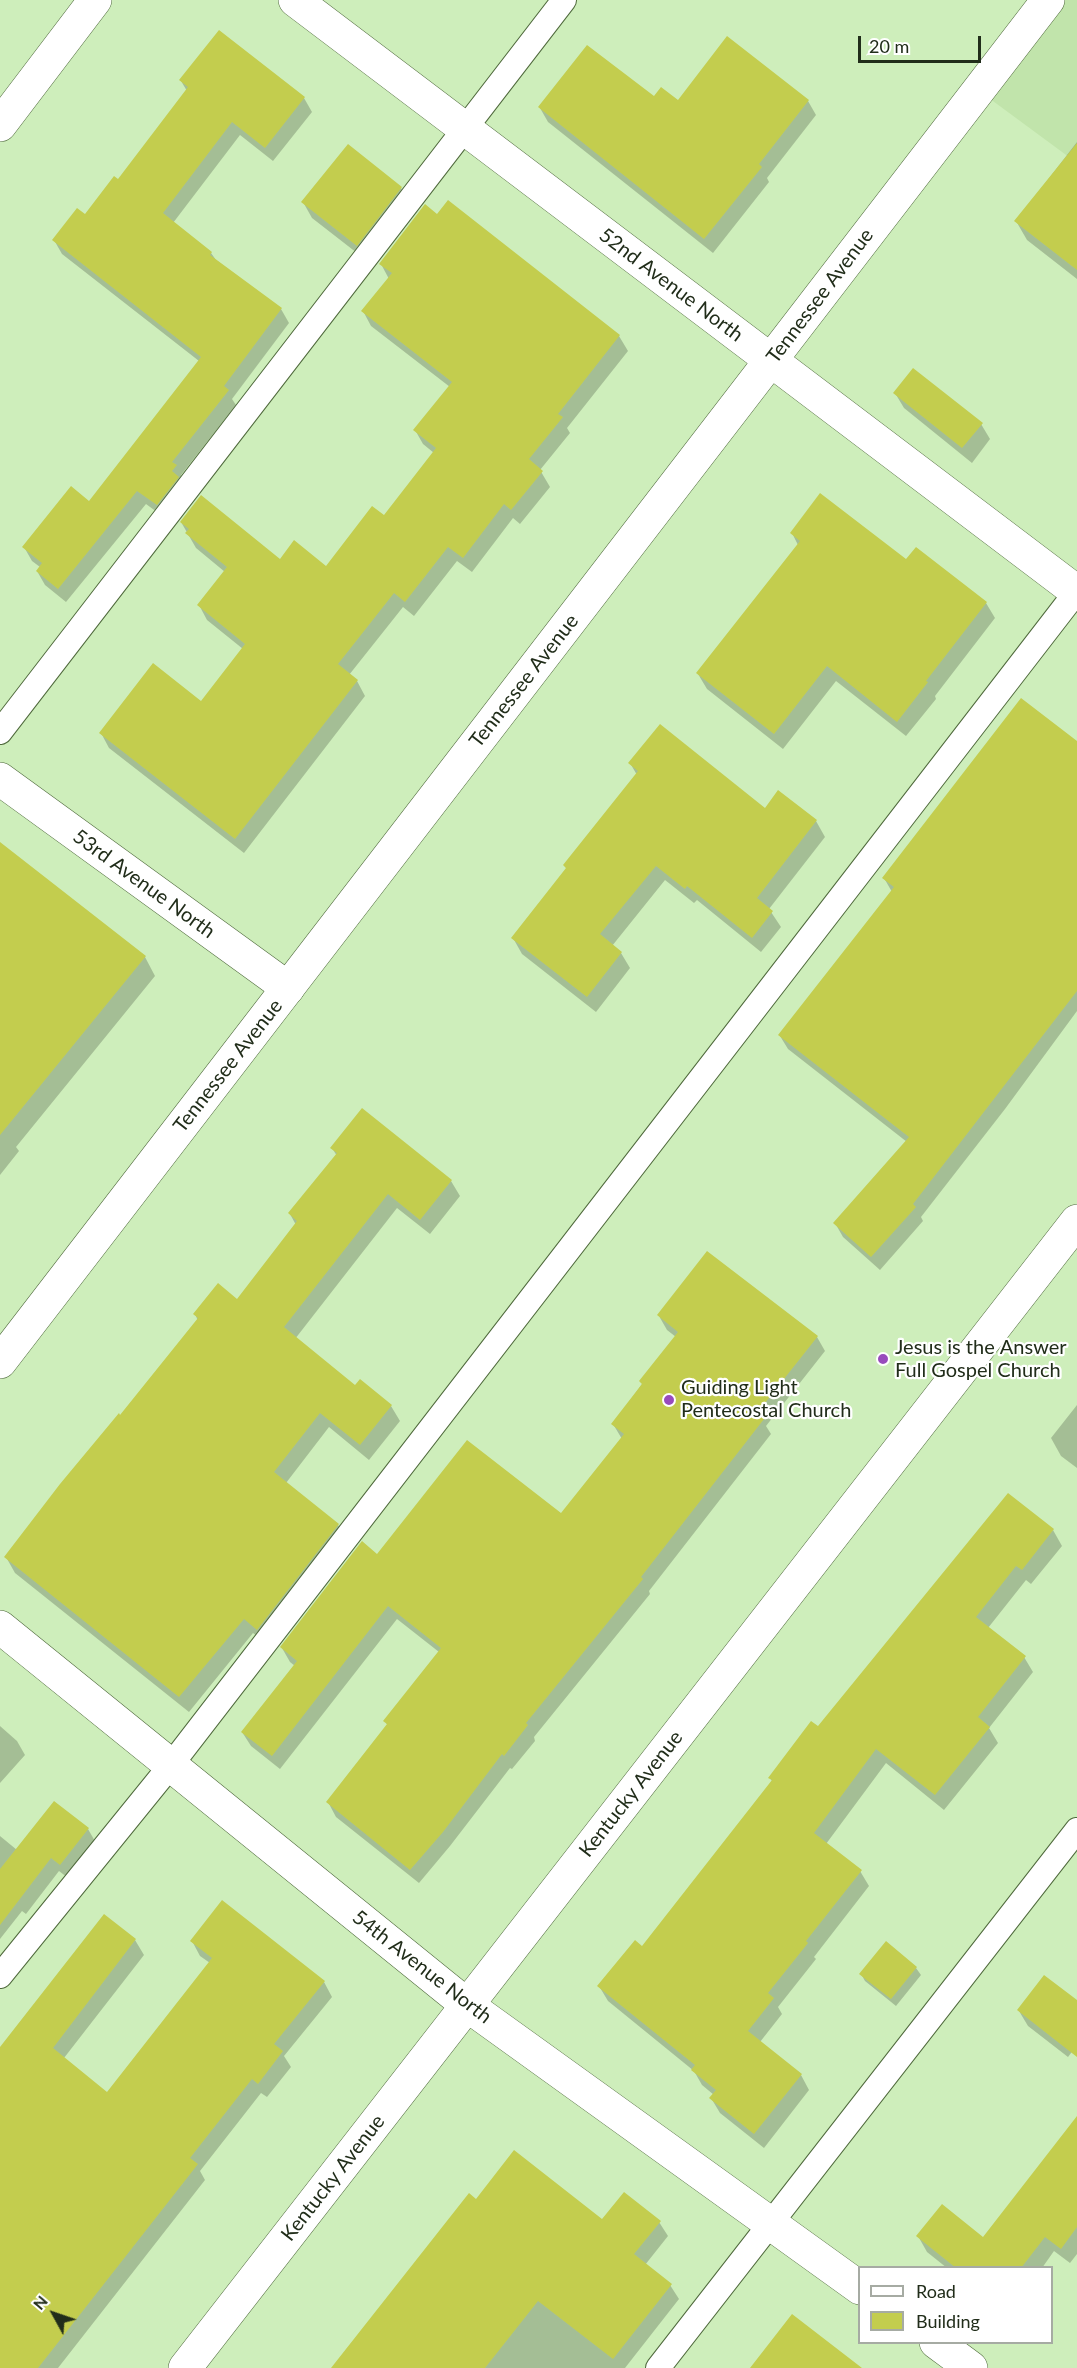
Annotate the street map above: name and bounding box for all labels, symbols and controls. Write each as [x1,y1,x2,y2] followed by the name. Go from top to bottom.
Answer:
[861,24,984,62] scale bar
[869,35,909,57] text: 20 m
[594,223,748,347] street label: 52nd Avenue North
[761,224,879,368] street label: Tennessee Avenue
[464,610,584,752] street label: Tennessee Avenue
[68,824,220,944] street label: 53rd Avenue North
[168,995,288,1137] street label: Tennessee Avenue
[895,1336,1067,1383] place label: Jesus is the Answer Full Gospel Church
[876,1352,890,1366] marker: Jesus is the Answer Full Gospel Church
[681,1376,851,1423] place label: Guiding Light Pentecostal Church
[662,1393,676,1407] marker: Guiding Light Pentecostal Church
[574,1726,688,1862] street label: Kentucky Avenue
[348,1905,496,2029] street label: 54th Avenue North
[276,2110,390,2246] street label: Kentucky Avenue
[858,2266,1053,2344] legend
[916,2280,956,2302] text: Road
[24,2284,84,2344] north arrow
[29,2291,51,2313] text: N
[916,2310,980,2332] text: Building

